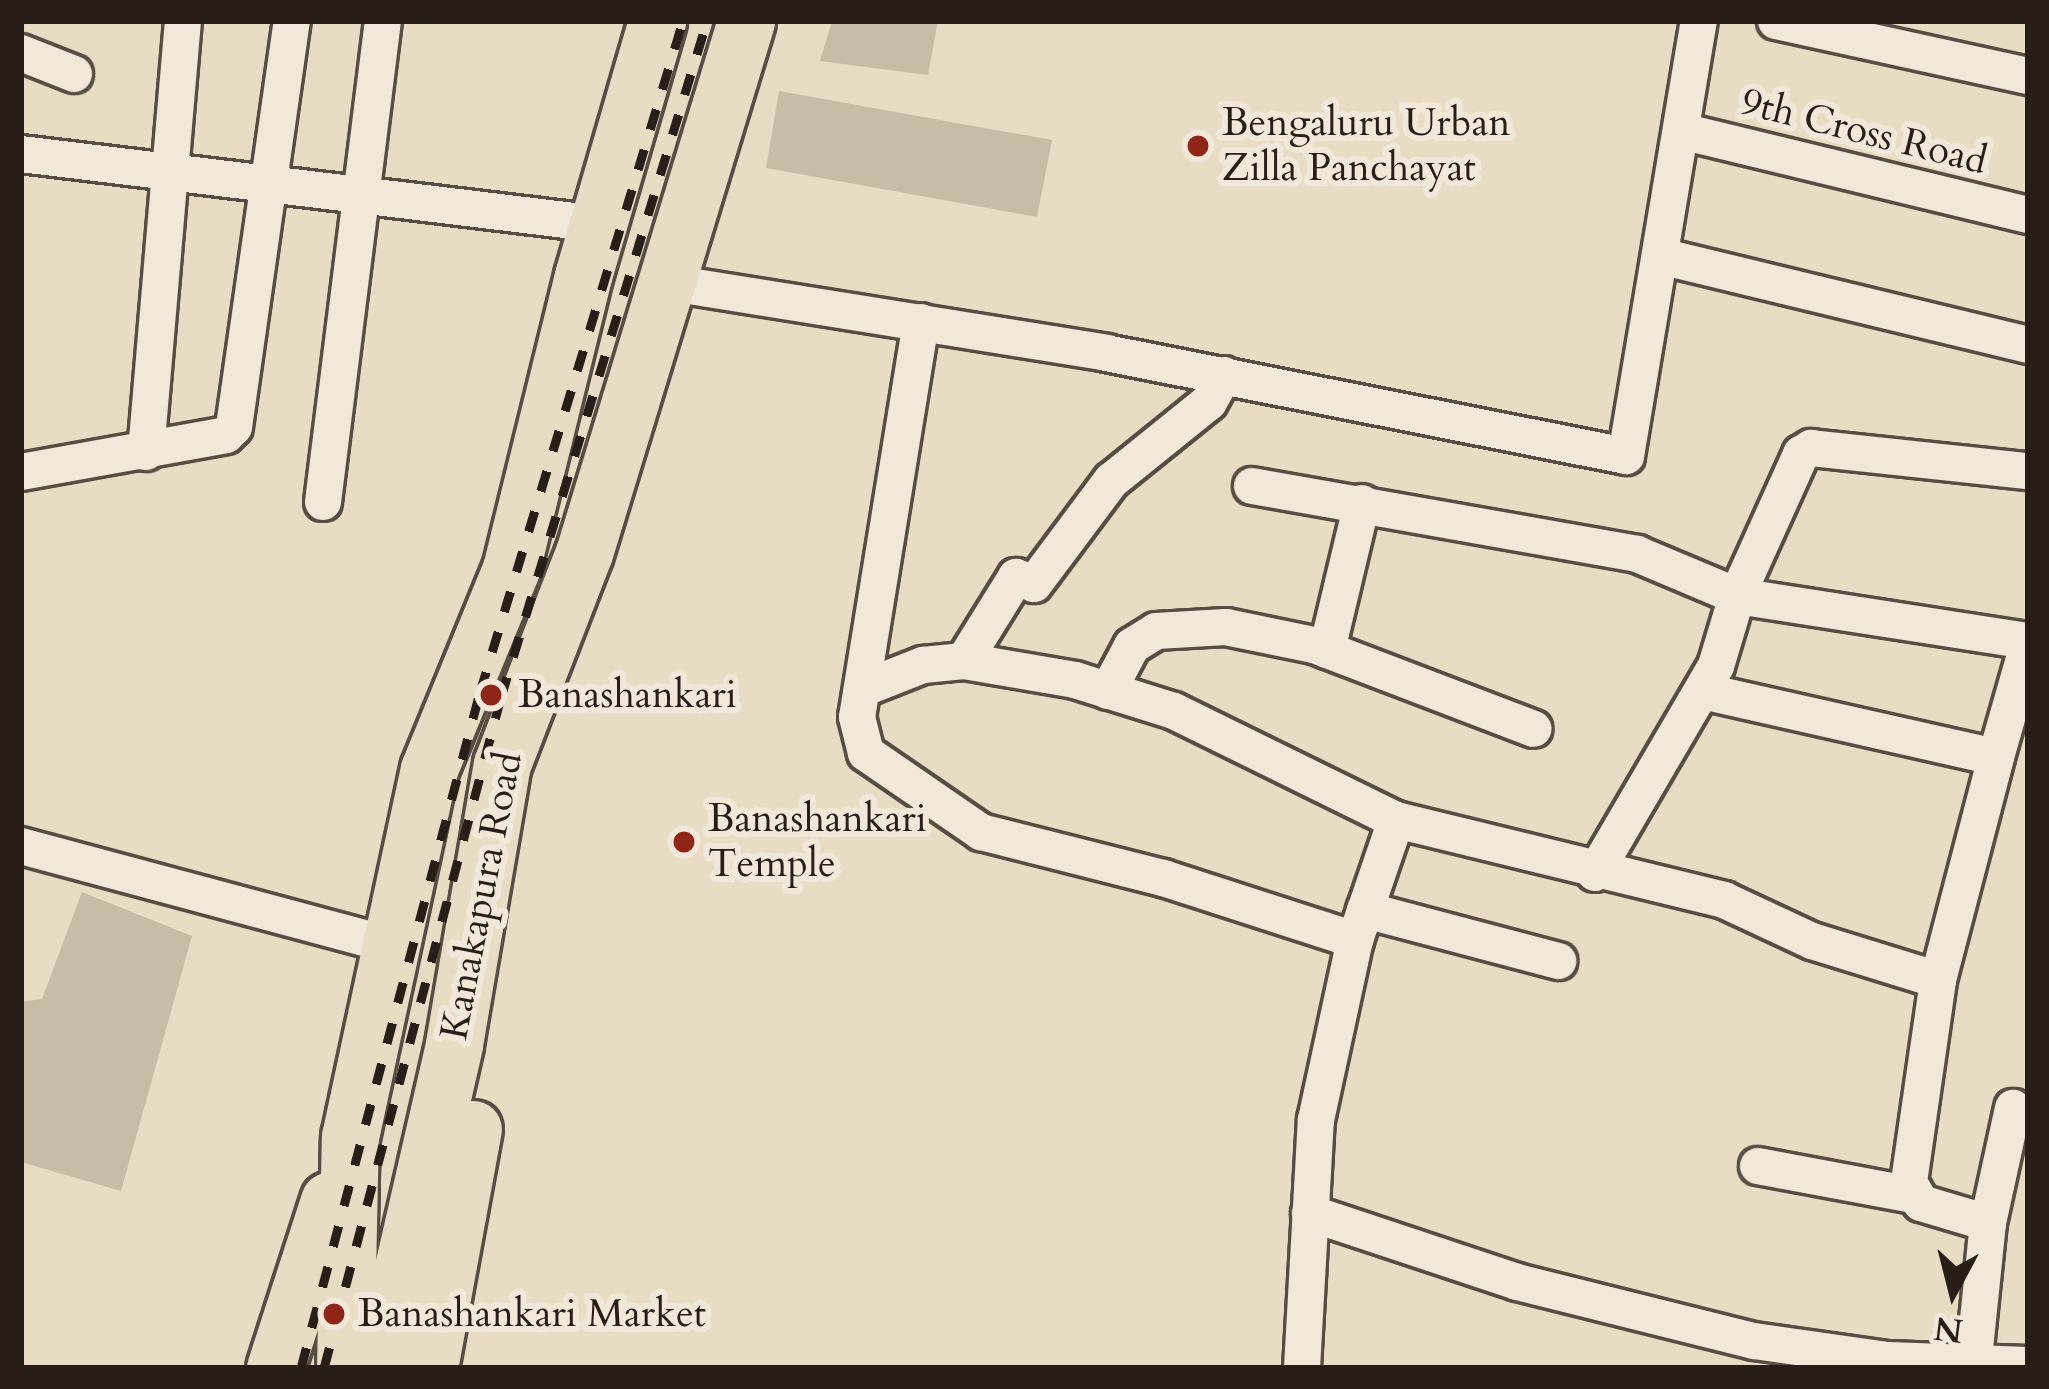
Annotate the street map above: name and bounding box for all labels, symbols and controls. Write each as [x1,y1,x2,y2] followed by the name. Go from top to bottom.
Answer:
[1736,79,1992,185] street label: 9th Cross Road
[1222,101,1511,192] place label: Bengaluru Urban Zilla Panchayat
[1185,133,1211,159] marker: Bengaluru Urban Zilla Panchayat
[518,672,737,718] place label: Banashankari
[475,679,507,711] marker: Banashankari
[431,748,533,1044] street label: Kanakapura Road
[708,797,927,888] place label: Banashankari Temple
[671,829,697,855] marker: Banashankari Temple
[1893,1233,2013,1353] north arrow
[358,1291,706,1337] place label: Banashankari Market
[321,1301,347,1327] marker: Banashankari Market
[1932,1305,1966,1353] text: N

